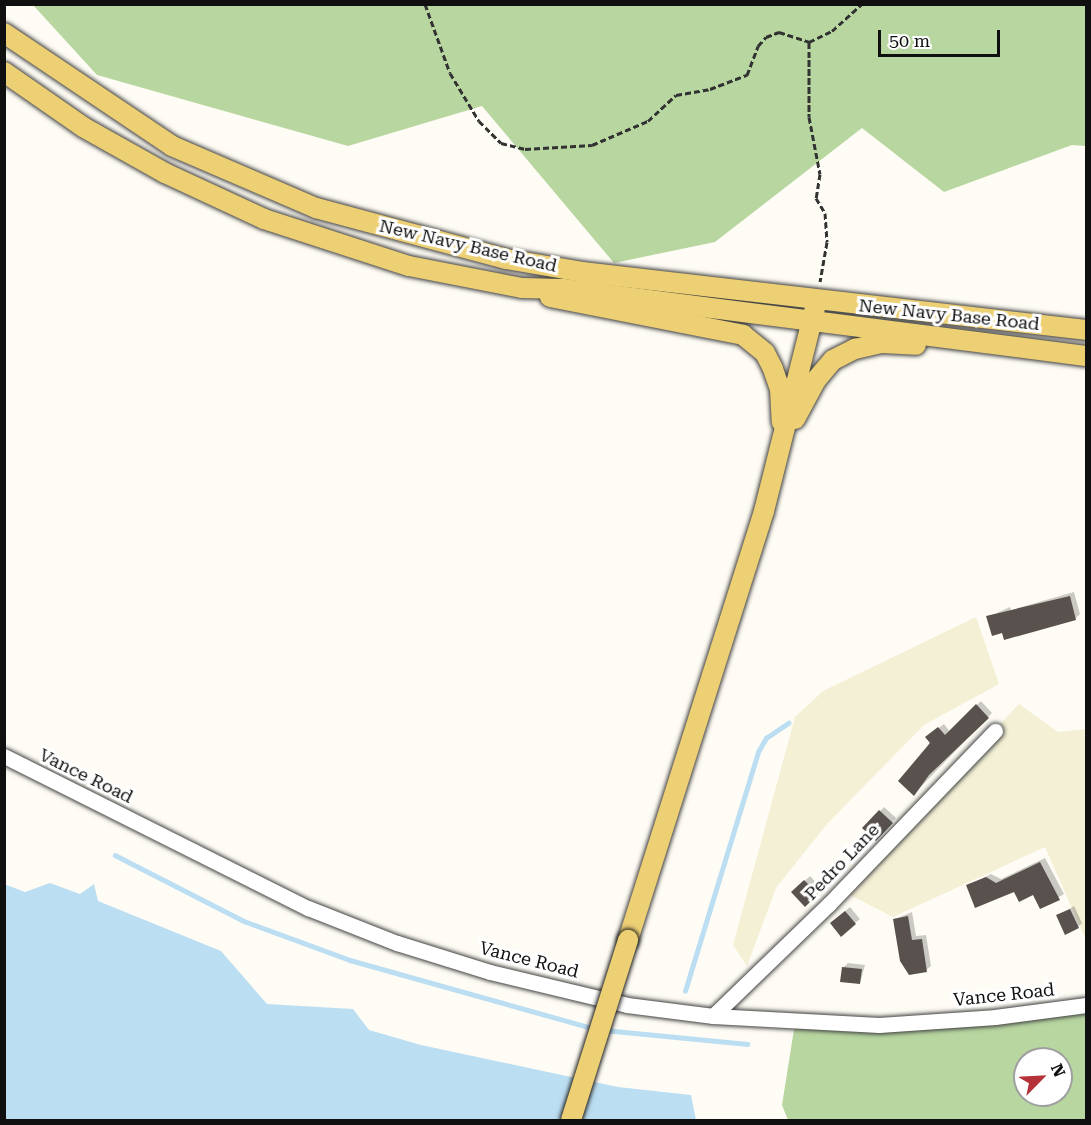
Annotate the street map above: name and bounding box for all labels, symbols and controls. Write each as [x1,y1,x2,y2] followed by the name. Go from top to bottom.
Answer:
[881,18,1002,56] scale bar
[889,30,930,51] text: 50 m
[377,215,559,277] street label: New Navy Base Road
[858,295,1040,335] street label: New Navy Base Road
[36,744,136,808] street label: Vance Road
[800,819,884,905] street label: Pedro Lane
[477,937,581,983] street label: Vance Road
[952,979,1056,1011] street label: Vance Road
[1013,1047,1073,1107] north arrow
[1047,1061,1069,1080] text: N

